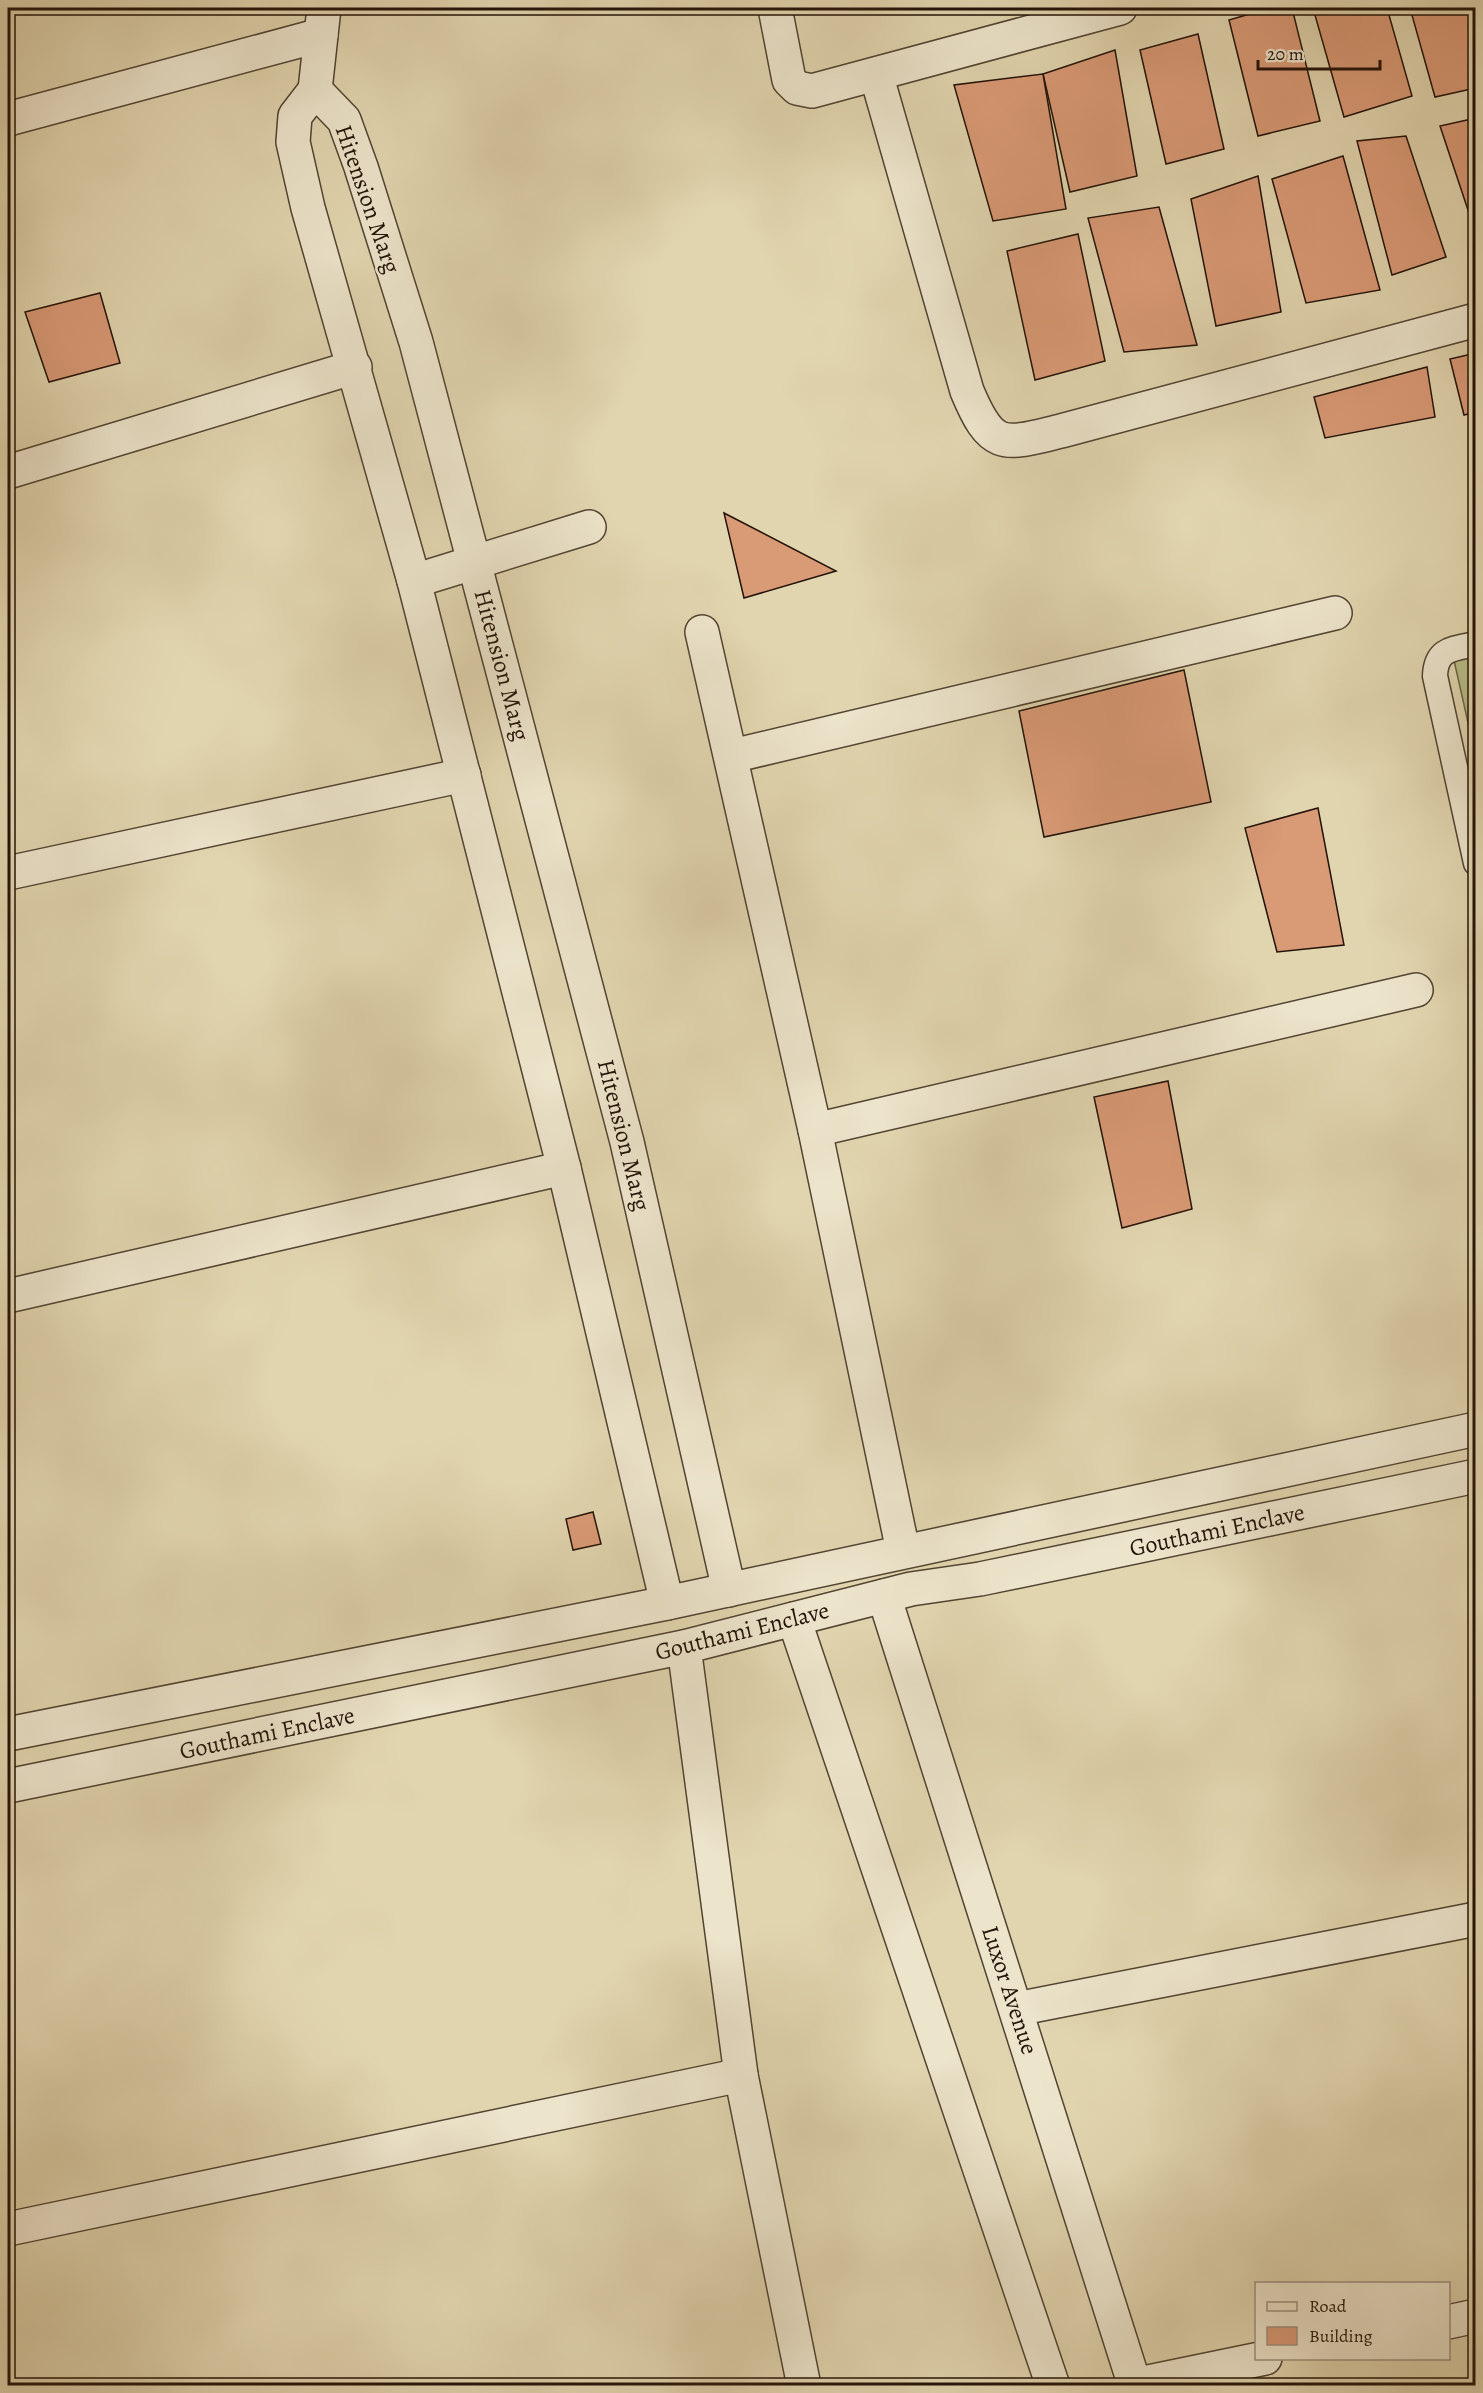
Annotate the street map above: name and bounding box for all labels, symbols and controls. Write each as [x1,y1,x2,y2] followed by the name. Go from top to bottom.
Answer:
[1258,33,1380,71] scale bar
[1267,42,1304,66] text: 20 m
[328,120,408,278] street label: Hitension Marg
[466,586,538,744] street label: Hitension Marg
[590,1056,658,1214] street label: Hitension Marg
[1126,1496,1308,1564] street label: Gouthami Enclave
[652,1594,832,1668] street label: Gouthami Enclave
[176,1699,358,1767] street label: Gouthami Enclave
[974,1922,1046,2058] street label: Luxor Avenue
[1255,2282,1450,2360] legend
[1309,2294,1347,2318] text: Road
[1309,2324,1373,2348] text: Building

